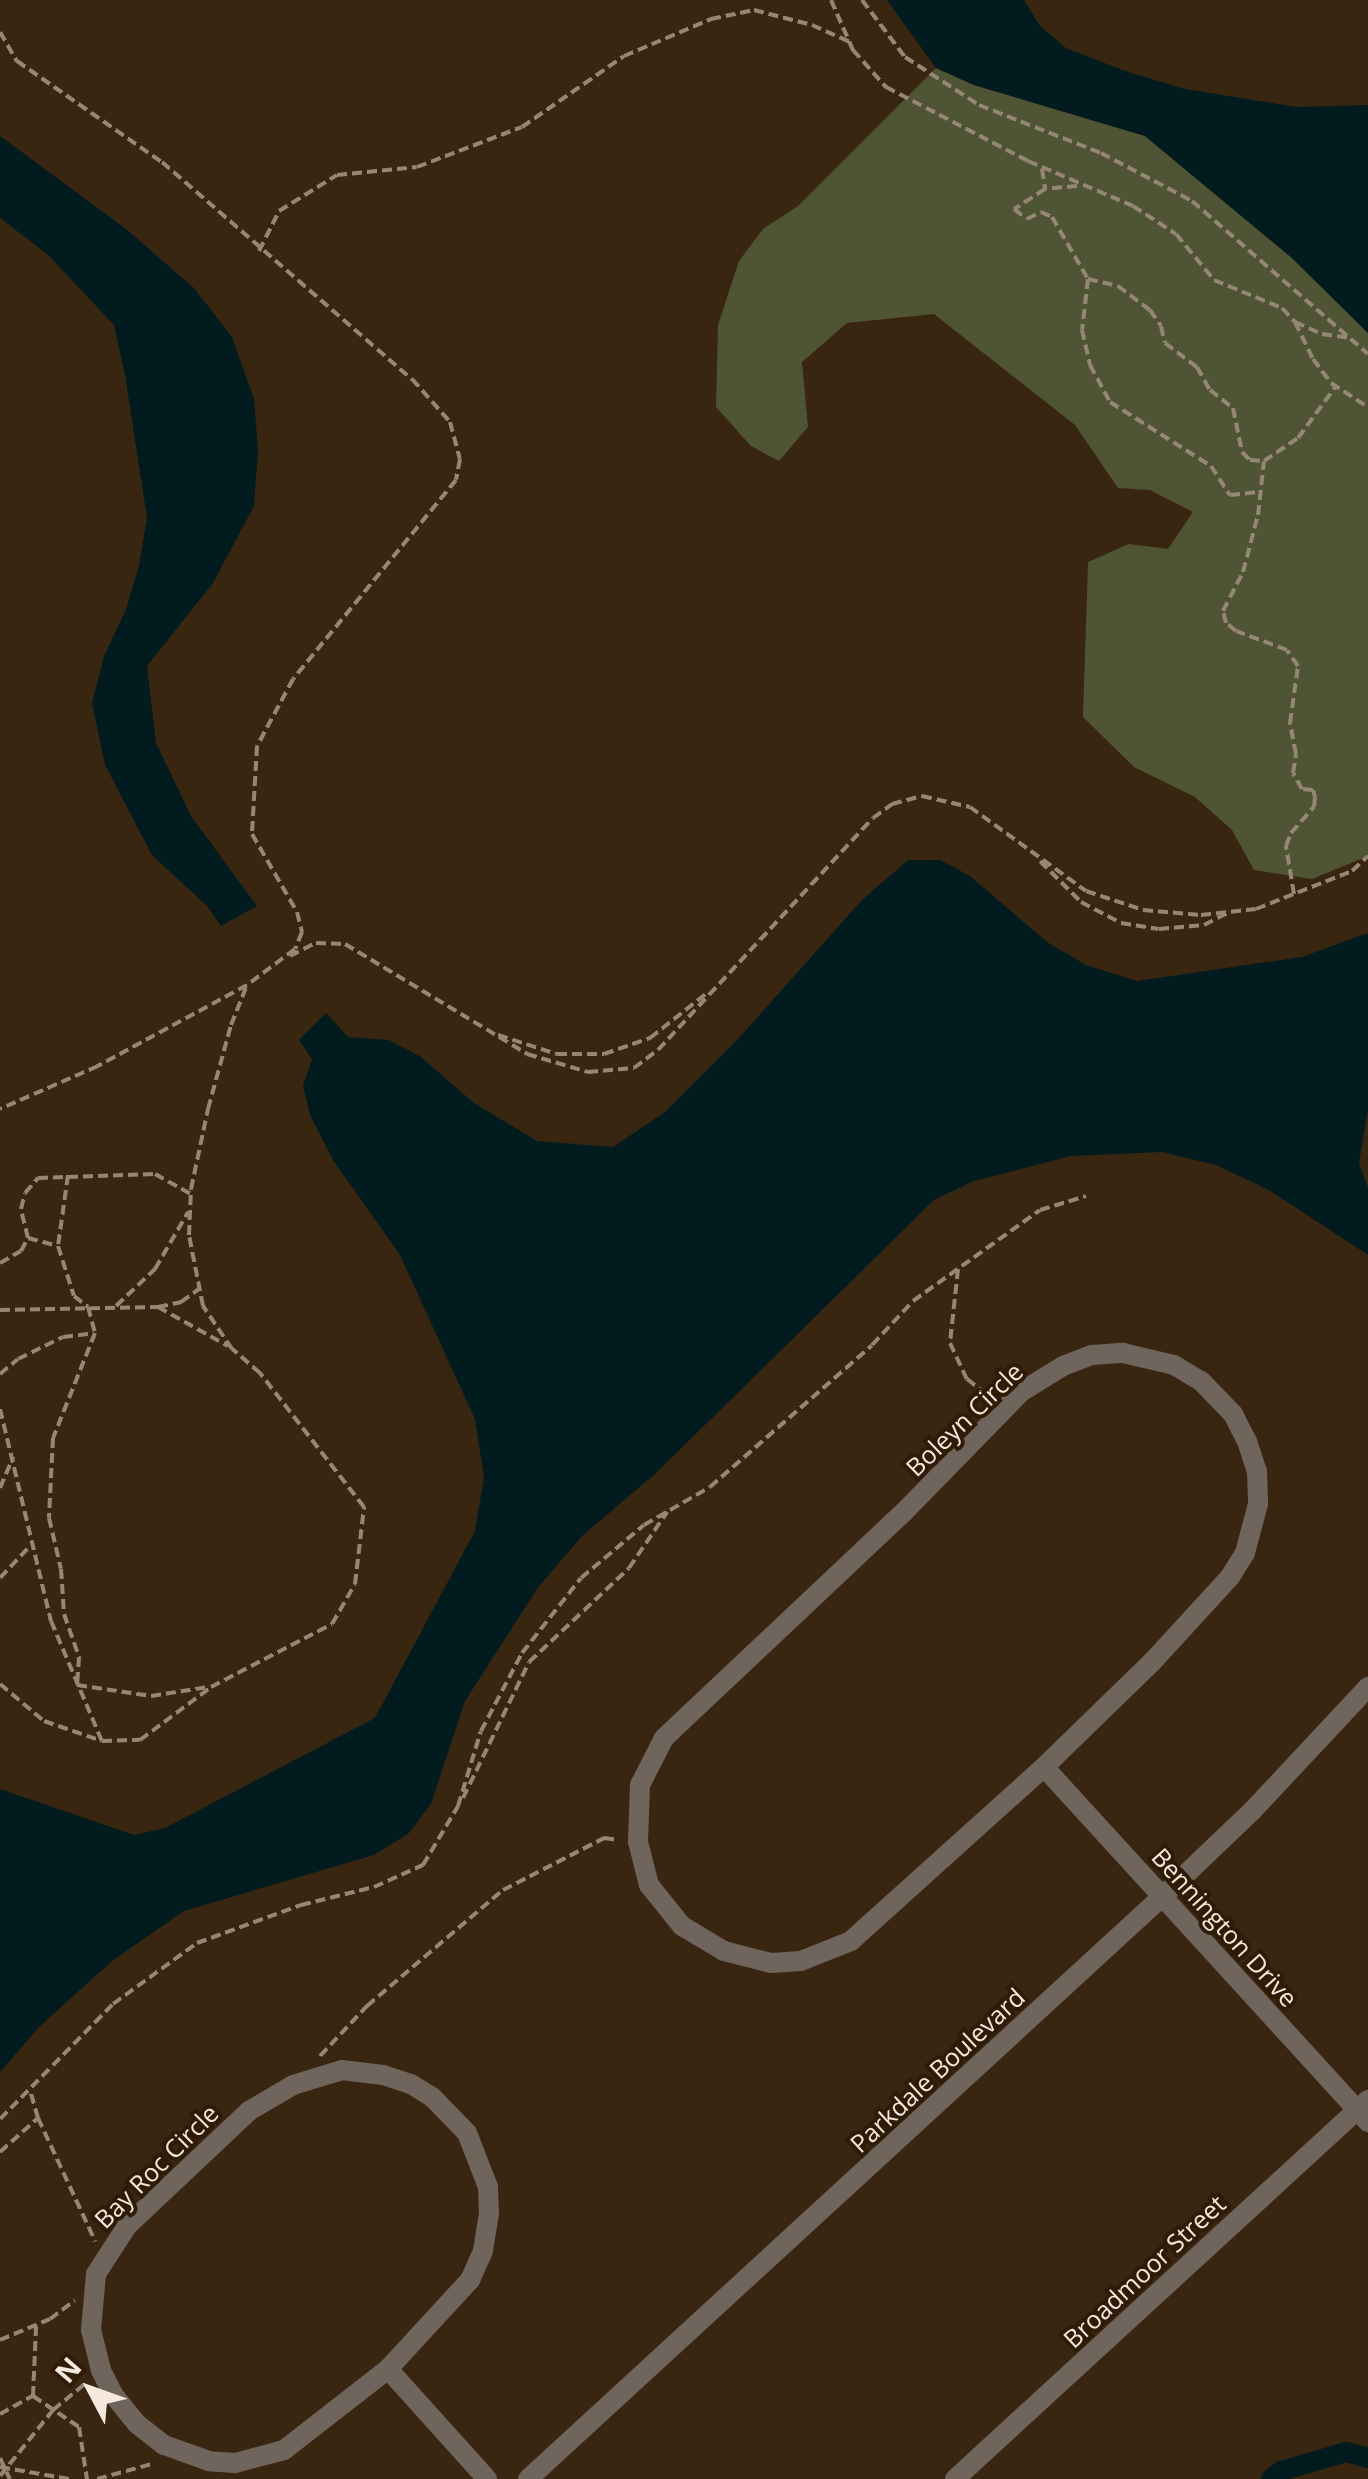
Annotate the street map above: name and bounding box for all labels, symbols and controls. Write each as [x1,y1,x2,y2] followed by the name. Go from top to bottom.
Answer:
[899,1356,1029,1482] street label: Boleyn Circle
[1146,1842,1304,2012] street label: Bennington Drive
[844,1982,1030,2158] street label: Parkdale Boulevard
[88,2098,224,2234] street label: Bay Roc Circle
[1057,2188,1231,2354] street label: Broadmoor Street
[40,2339,140,2439] north arrow
[46,2348,89,2390] text: N

